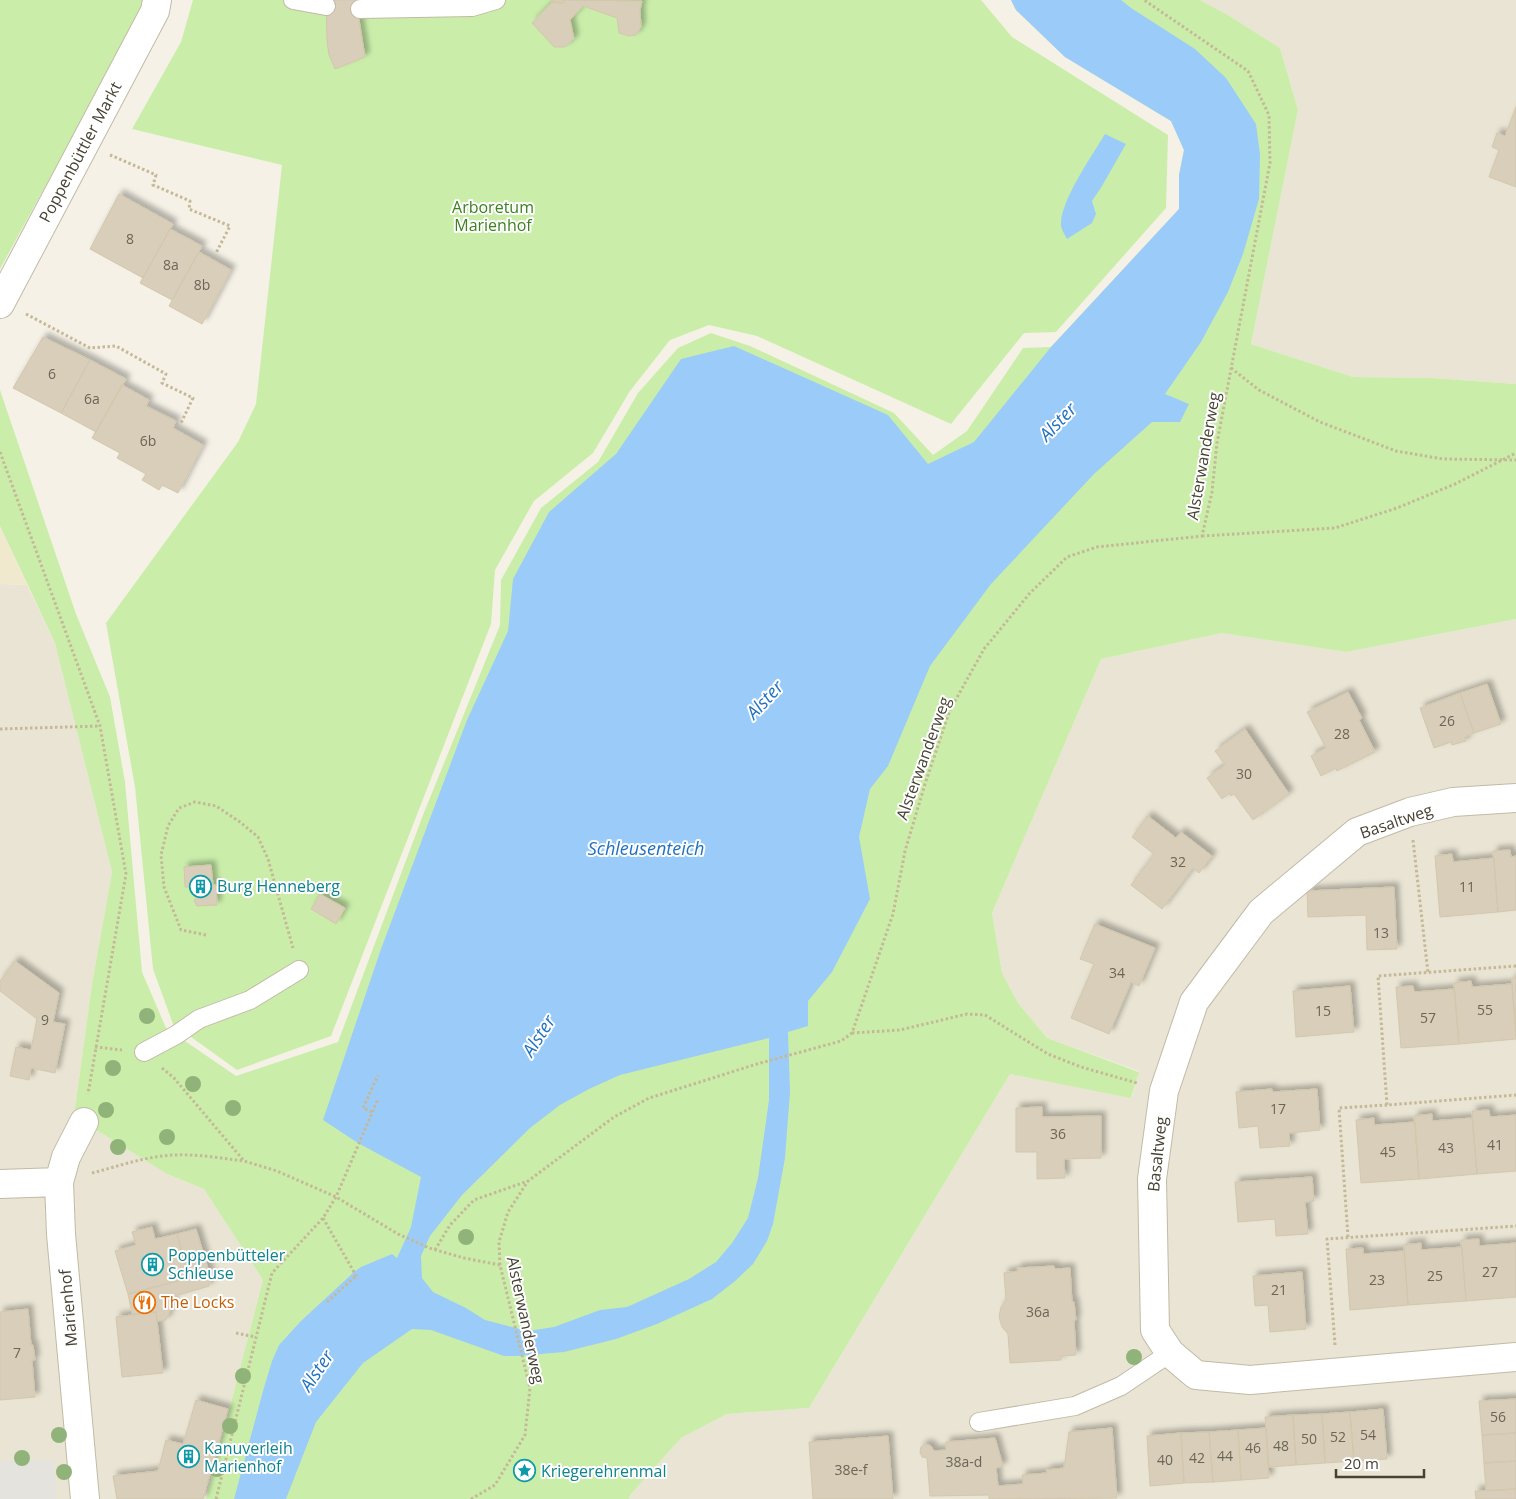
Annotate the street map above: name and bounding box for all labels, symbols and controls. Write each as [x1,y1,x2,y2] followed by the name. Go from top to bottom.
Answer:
[34,78,127,226] street label: Poppenbüttler Markt
[452,196,534,236] park label: Arboretum Marienhof
[126,229,134,248] house number: 8
[163,255,179,274] house number: 8a
[194,275,210,294] house number: 8b
[48,364,56,383] house number: 6
[84,389,100,408] house number: 6a
[1181,390,1225,522] street label: Alsterwanderweg
[1032,396,1082,447] water label: Alster
[140,431,156,450] house number: 6b
[739,674,789,725] water label: Alster
[891,693,956,823] street label: Alsterwanderweg
[1439,711,1455,730] house number: 26
[1334,724,1350,743] house number: 28
[1236,764,1252,783] house number: 30
[1357,798,1436,844] street label: Basaltweg
[588,836,704,860] water label: Schleusenteich
[1170,852,1186,871] house number: 32
[189,874,213,898] building icon: Burg Henneberg
[217,875,340,897] place label: Burg Henneberg
[1459,877,1475,896] house number: 11
[1373,923,1389,942] house number: 13
[1109,963,1125,982] house number: 34
[1477,1000,1493,1019] house number: 55
[1315,1001,1331,1020] house number: 15
[1420,1008,1436,1027] house number: 57
[41,1010,49,1029] house number: 9
[515,1010,561,1062] water label: Alster
[1270,1099,1286,1118] house number: 17
[1142,1115,1172,1193] street label: Basaltweg
[1050,1124,1066,1143] house number: 36
[1487,1135,1503,1154] house number: 41
[1438,1138,1454,1157] house number: 43
[1380,1142,1396,1161] house number: 45
[168,1244,286,1284] place label: Poppenbütteler Schleuse
[140,1252,164,1276] building icon: Poppenbütteler Schleuse
[502,1254,550,1386] street label: Alsterwanderweg
[1482,1262,1498,1281] house number: 27
[1427,1266,1443,1285] house number: 25
[54,1267,82,1348] street label: Marienhof
[1369,1270,1385,1289] house number: 23
[1271,1280,1287,1299] house number: 21
[133,1290,157,1314] restaurant icon: The Locks
[161,1291,234,1313] place label: The Locks
[1026,1302,1050,1321] house number: 36a
[13,1343,21,1362] house number: 7
[293,1345,339,1397] water label: Alster
[1490,1407,1506,1426] house number: 56
[1360,1425,1376,1444] house number: 54
[1330,1427,1346,1446] house number: 52
[1301,1429,1317,1448] house number: 50
[1273,1436,1289,1455] house number: 48
[204,1437,293,1477] place label: Kanuverleih Marienhof
[1245,1438,1261,1457] house number: 46
[176,1445,200,1469] building icon: Kanuverleih Marienhof
[1217,1446,1233,1465] house number: 44
[1336,1446,1424,1478] scale bar
[1189,1448,1205,1467] house number: 42
[1157,1450,1173,1469] house number: 40
[946,1452,982,1471] house number: 38a-d
[1344,1453,1379,1473] text: 20 m
[513,1459,537,1483] place icon: Kriegerehrenmal
[541,1460,666,1482] place label: Kriegerehrenmal
[834,1460,869,1479] house number: 38e-f

